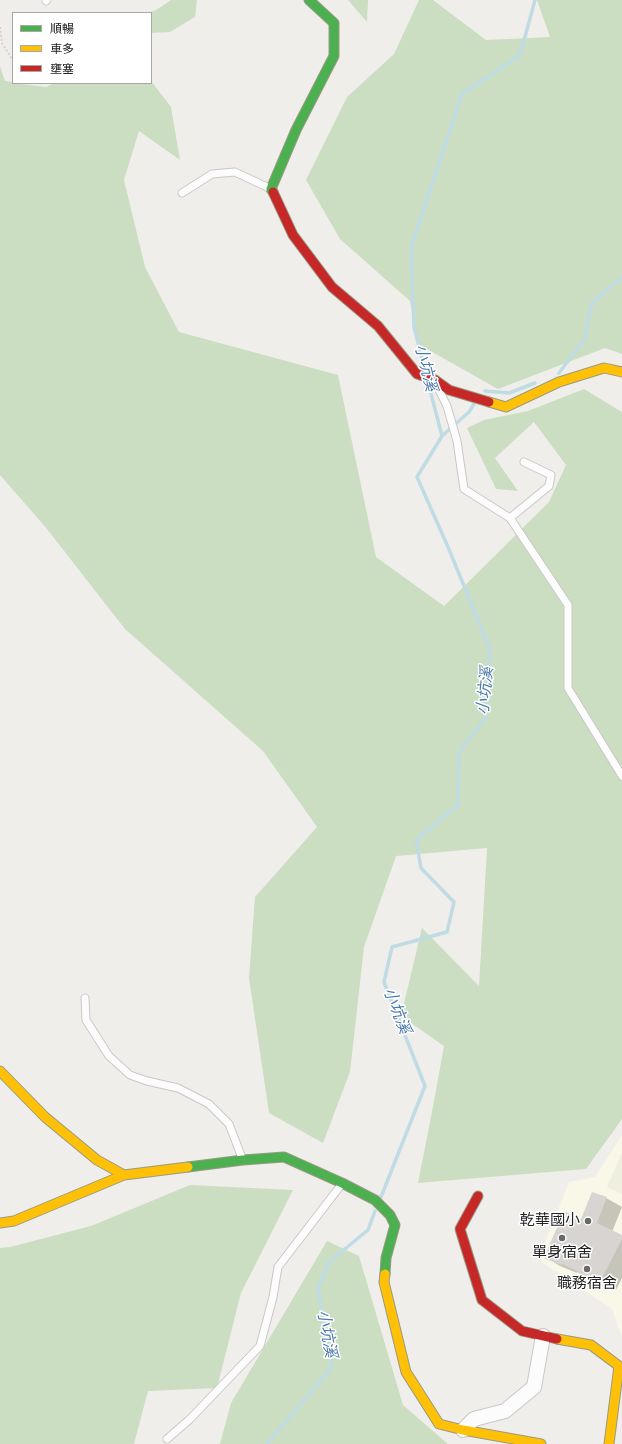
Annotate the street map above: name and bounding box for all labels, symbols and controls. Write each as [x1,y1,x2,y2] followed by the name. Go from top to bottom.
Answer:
[12,12,152,84] legend
[50,22,74,37] text: 順暢
[50,42,74,57] text: 車多
[50,62,74,77] text: 壅塞
[410,342,440,394] water label: 小坑溪
[474,666,498,716] water label: 小坑溪
[378,985,414,1037] water label: 小坑溪
[520,1212,580,1230] place label: 乾華國小
[583,1216,593,1226] marker: 乾華國小
[557,1233,567,1243] marker: 單身宿舍
[532,1244,592,1262] place label: 單身宿舍
[582,1264,592,1274] marker: 職務宿舍
[557,1275,617,1293] place label: 職務宿舍
[312,1309,340,1359] water label: 小坑溪

